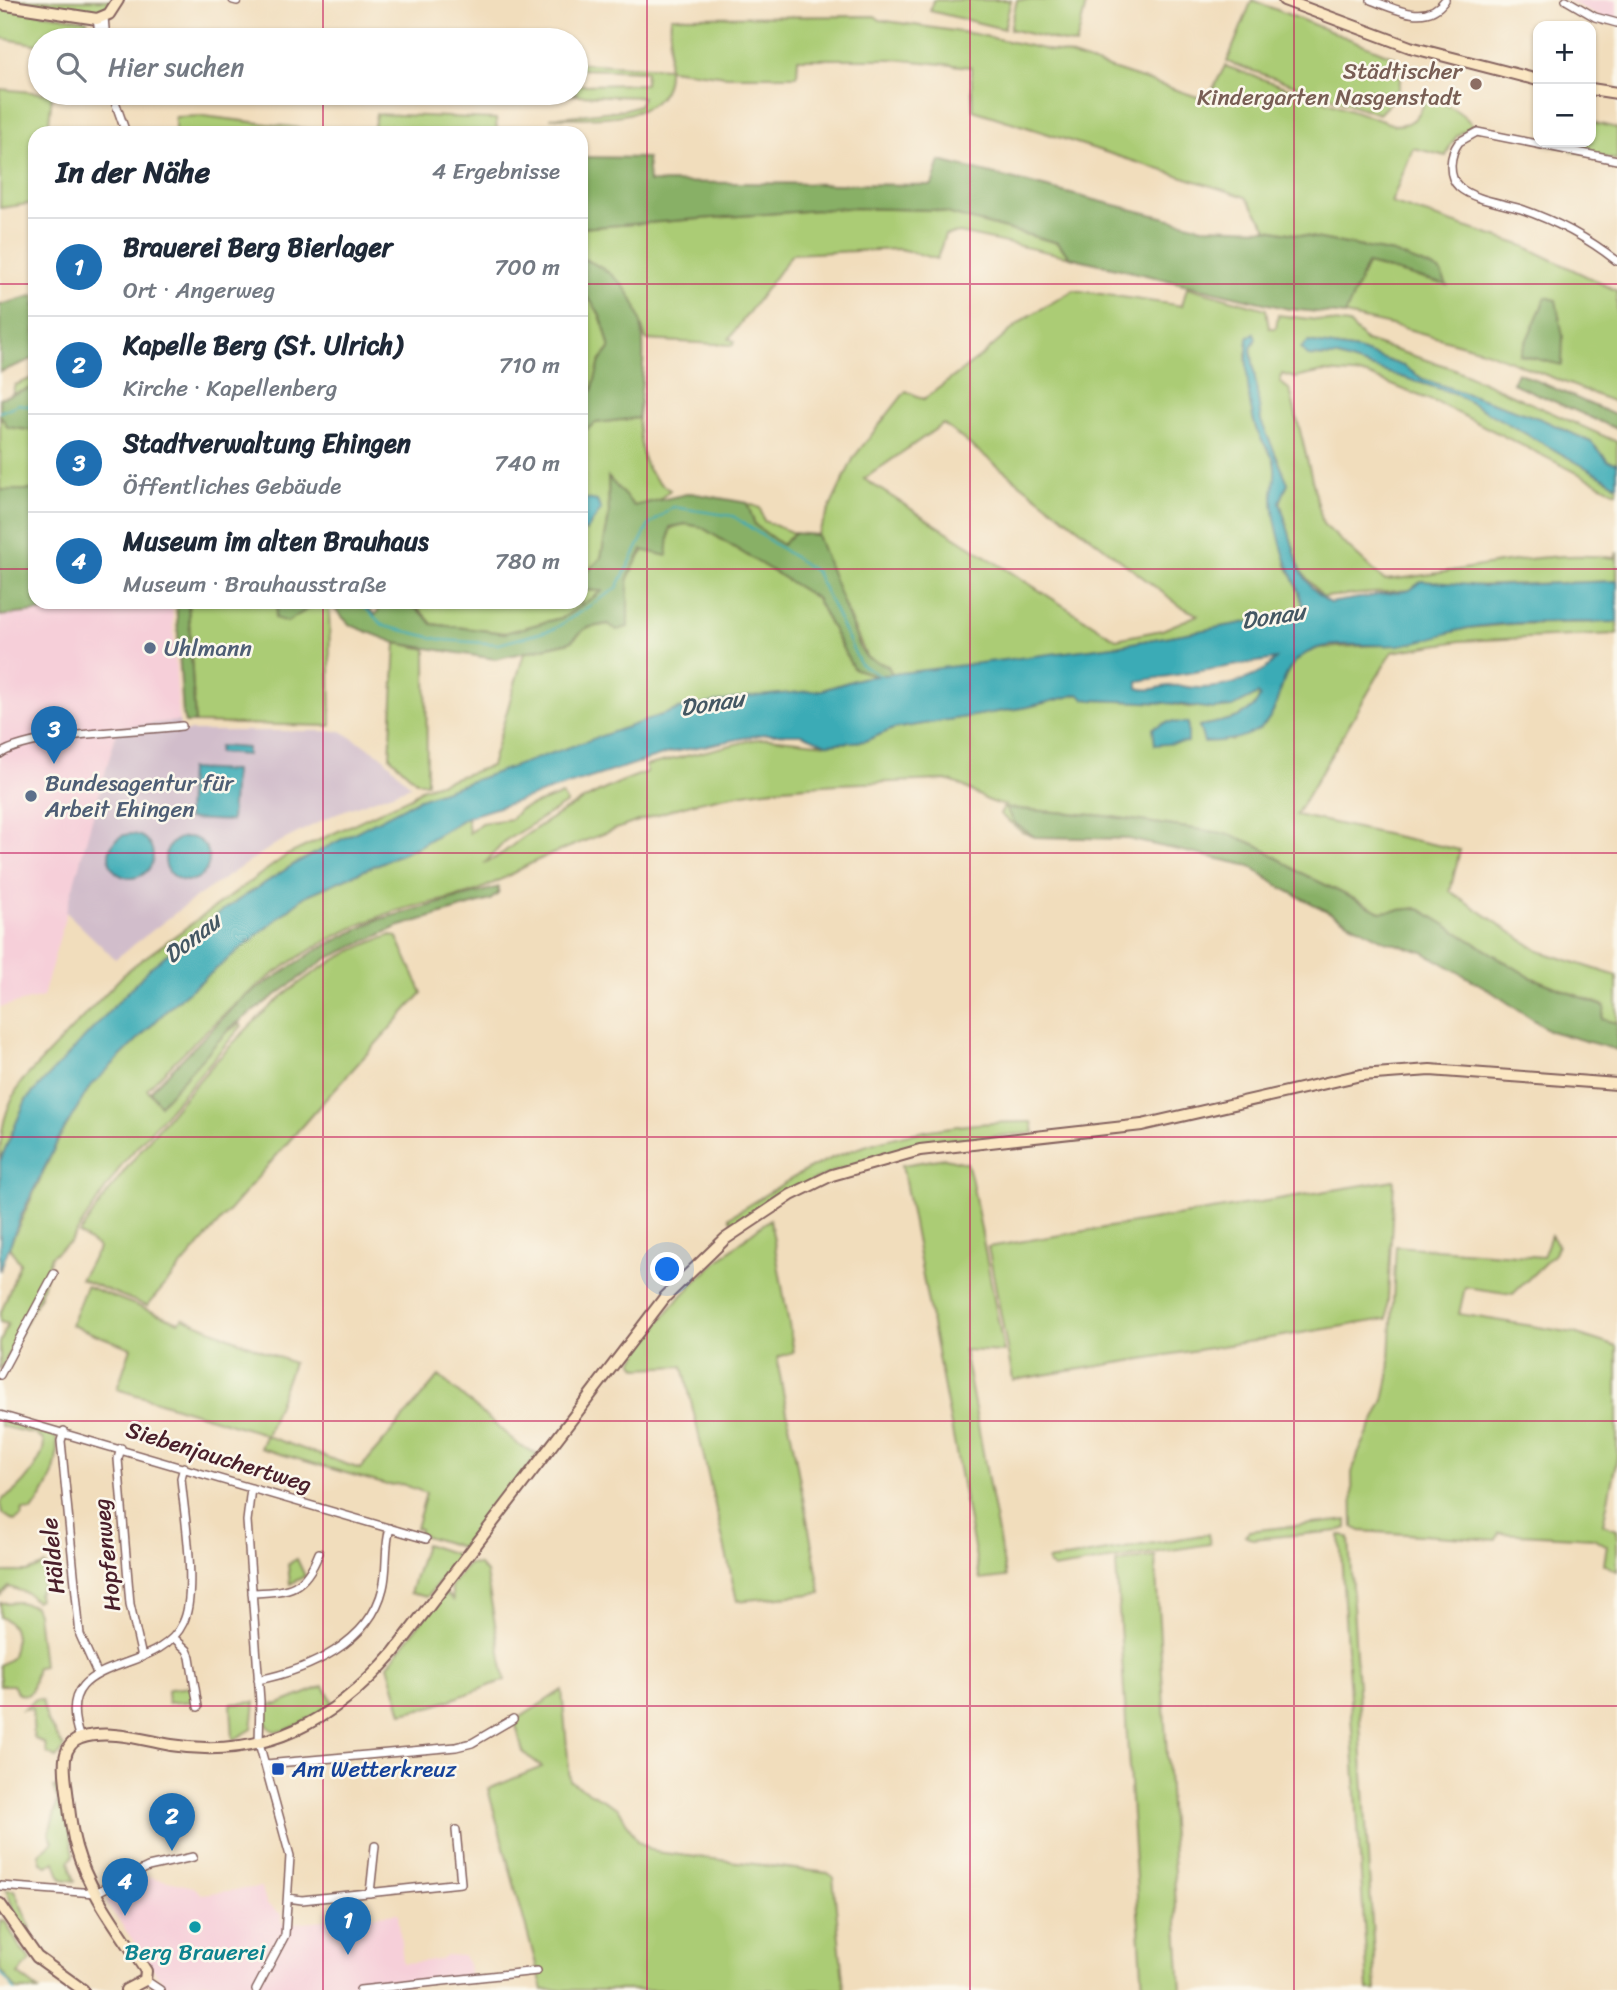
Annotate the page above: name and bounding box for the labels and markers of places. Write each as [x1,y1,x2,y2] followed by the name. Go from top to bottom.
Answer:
[1197,51,1464,118] place label: Städtischer Kindergarten Nasgenstadt
[1468,76,1484,92] marker: Städtischer Kindergarten Nasgenstadt
[164,628,252,669] place label: Uhlmann
[142,640,158,656] marker: Uhlmann
[31,706,77,764] pin: 3
[44,763,235,830] place label: Bundesagentur für Arbeit Ehingen
[23,788,39,804] marker: Bundesagentur für Arbeit Ehingen
[291,1749,458,1790] place label: Am Wetterkreuz
[270,1761,286,1777] marker: Am Wetterkreuz
[149,1793,195,1851] pin: 2
[102,1858,148,1916] pin: 4
[325,1897,371,1955] pin: 1
[187,1919,203,1935] marker: Berg Brauerei
[125,1932,266,1973] place label: Berg Brauerei

